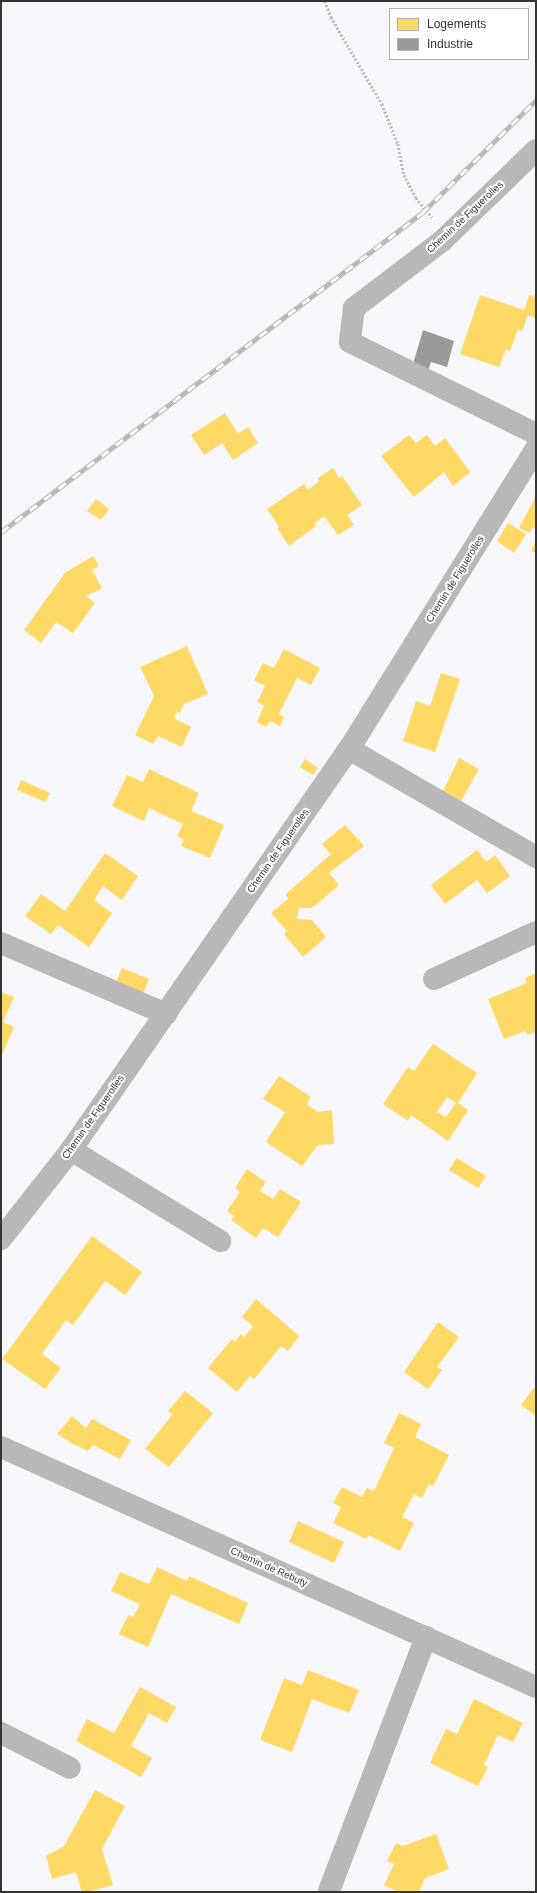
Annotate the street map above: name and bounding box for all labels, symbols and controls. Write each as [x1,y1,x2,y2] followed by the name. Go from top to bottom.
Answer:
[389,8,529,60] legend
[427,17,486,31] text: Logements
[427,37,473,51] text: Industrie
[424,178,506,256] street label: Chemin de Figuerolles
[423,533,487,625] street label: Chemin de Figuerolles
[244,807,312,895] street label: Chemin de Figuerolles
[59,1073,127,1161] street label: Chemin de Figuerolles
[229,1545,309,1589] street label: Chemin de Rebuty

